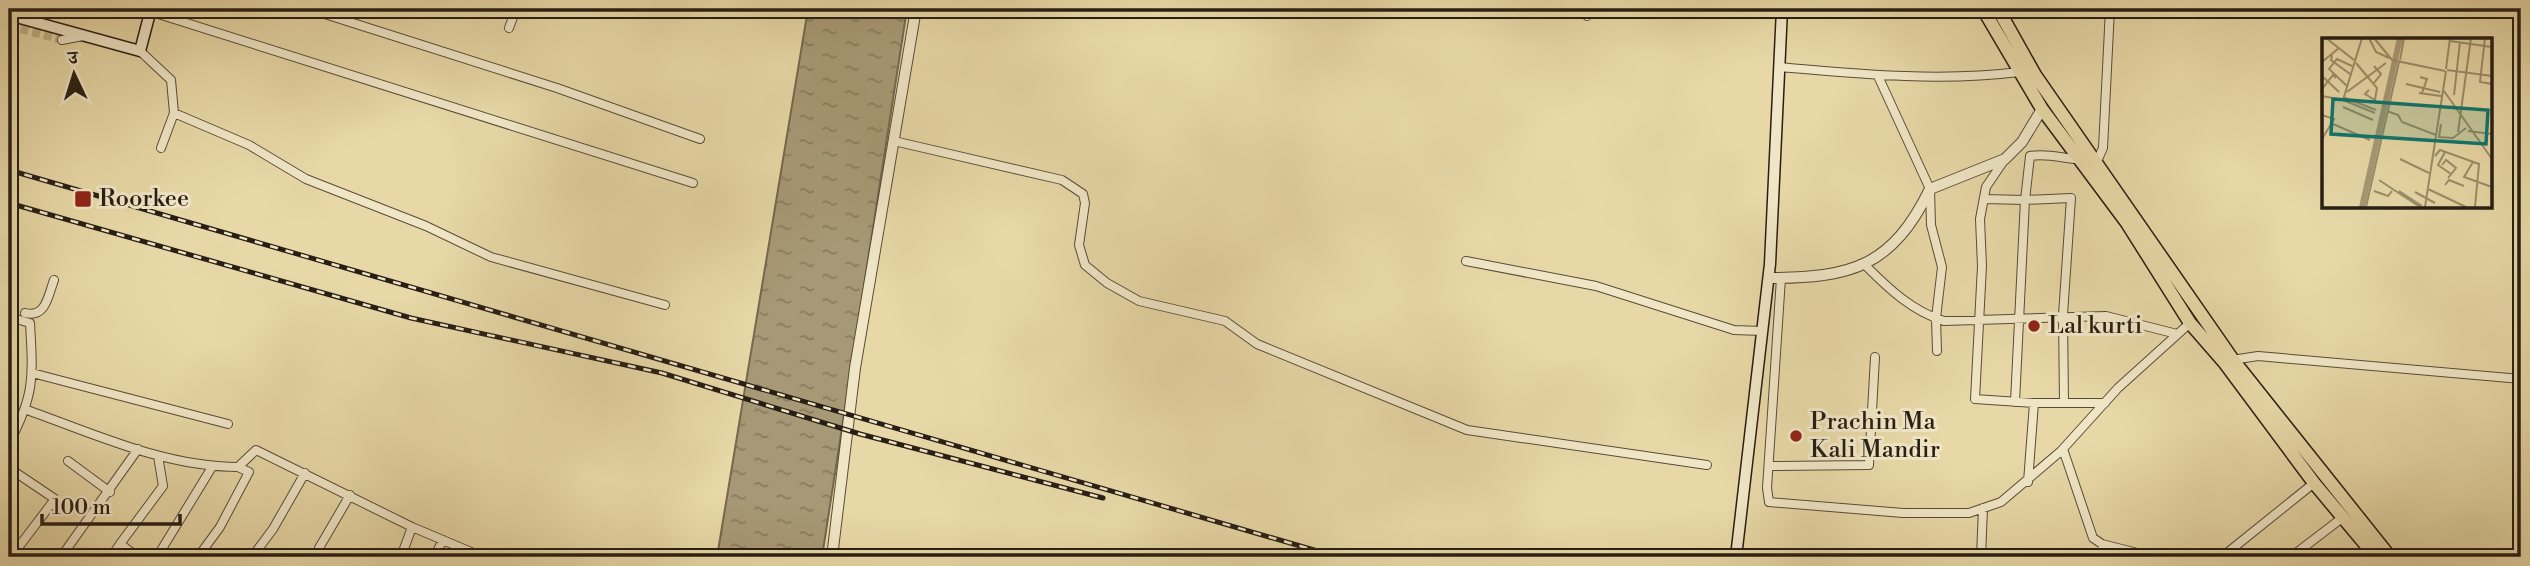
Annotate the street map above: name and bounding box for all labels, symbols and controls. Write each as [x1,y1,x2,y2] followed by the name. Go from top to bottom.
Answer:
[38,38,108,108] north arrow
[2322,38,2492,208] inset map
[65,46,80,70] text: उ
[99,184,189,214] place label: Roorkee
[73,189,93,209] marker: Roorkee
[2048,311,2143,341] place label: Lal kurti
[2026,318,2042,334] marker: Lal kurti
[1810,407,1940,465] place label: Prachin Ma Kali Mandir
[1788,428,1804,444] marker: Prachin Ma Kali Mandir
[42,482,180,526] scale bar
[52,495,111,521] text: 100 m

